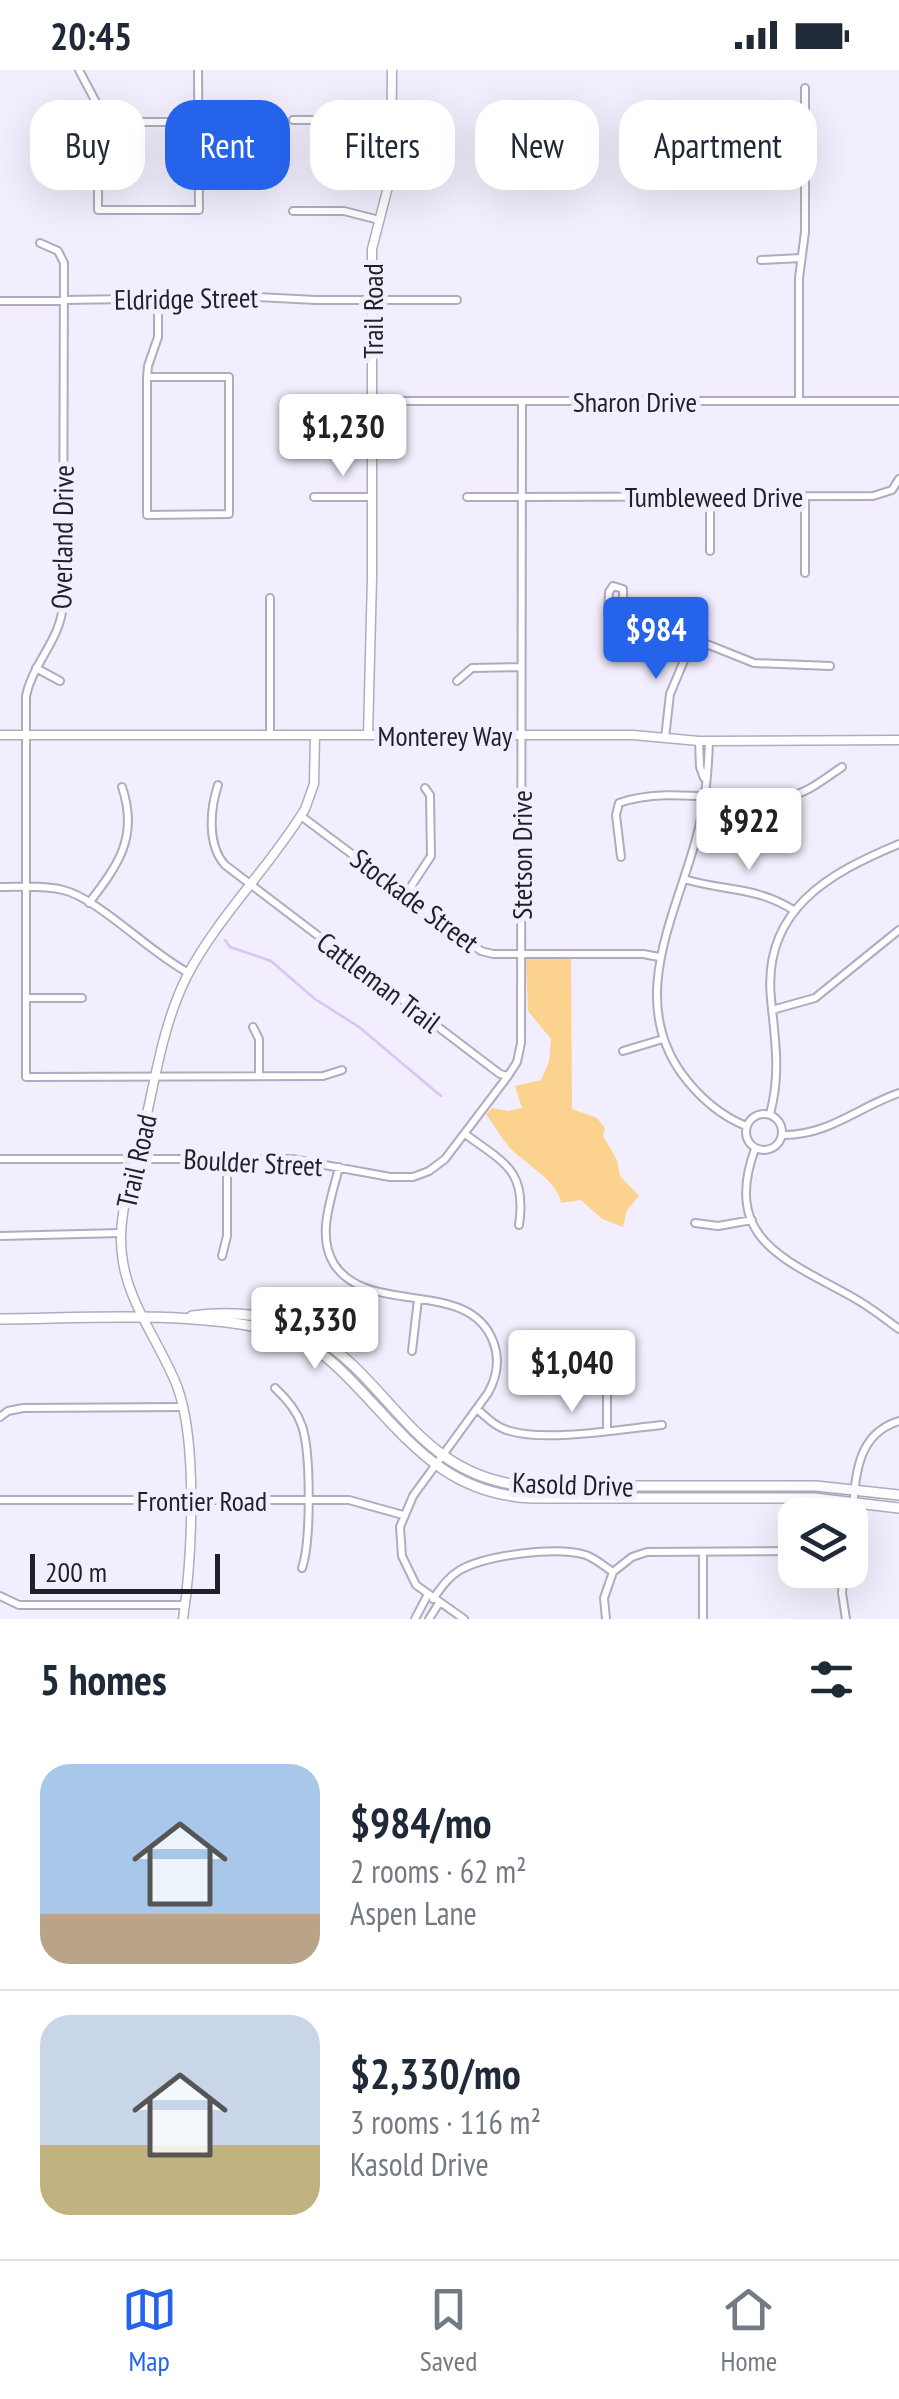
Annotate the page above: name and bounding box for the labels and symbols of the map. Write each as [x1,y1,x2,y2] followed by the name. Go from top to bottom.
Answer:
[354,263,391,359] street label: Trail Road
[114,278,259,318] street label: Eldridge Street
[573,383,697,420] street label: Sharon Drive
[262,394,424,479] pin: $1,230
[42,465,82,609] street label: Overland Drive
[625,478,803,515] street label: Tumbleweed Drive
[597,597,715,682] pin: $984
[378,717,513,754] street label: Monterey Way
[690,788,808,873] pin: $922
[503,790,540,920] street label: Stetson Drive
[343,840,487,960] street label: Stockade Street
[310,923,449,1041] street label: Cattleman Trail
[107,1110,165,1212] street label: Trail Road
[183,1140,324,1184] street label: Boulder Street
[234,1287,396,1372] pin: $2,330
[491,1330,653,1415] pin: $1,040
[512,1463,634,1505] street label: Kasold Drive
[137,1482,267,1519] street label: Frontier Road
[30,1549,220,1594] scale bar

